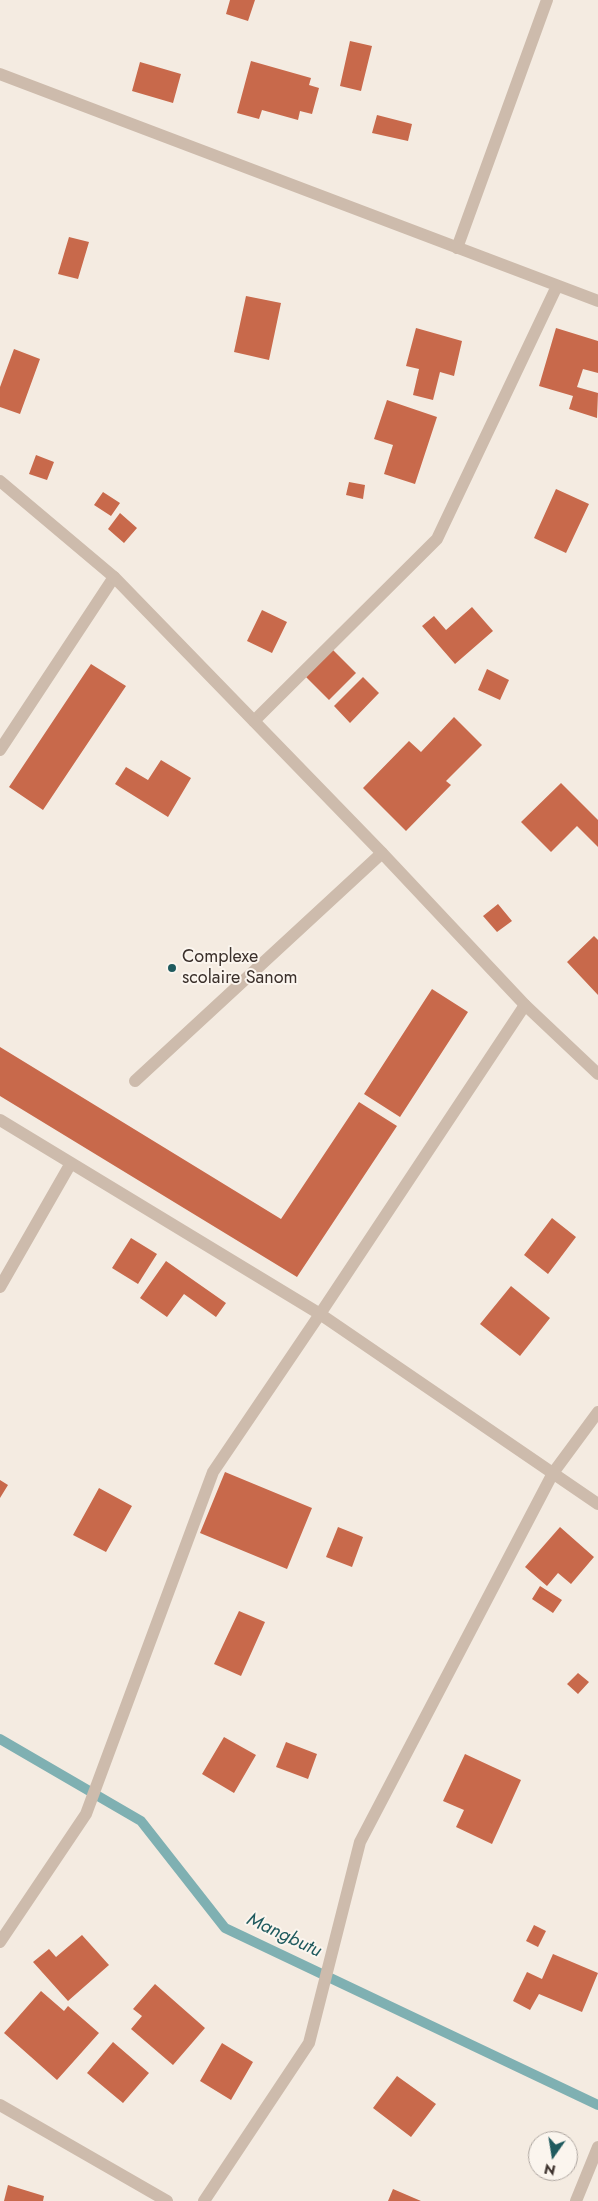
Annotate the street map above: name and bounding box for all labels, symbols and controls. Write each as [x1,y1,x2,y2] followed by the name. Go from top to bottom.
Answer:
[182,947,298,990] place label: Complexe scolaire Sanom
[166,962,178,974] marker: Complexe scolaire Sanom
[243,1909,325,1963] water label: Mangbutu
[528,2131,578,2181] north arrow
[542,2159,558,2181] text: N

